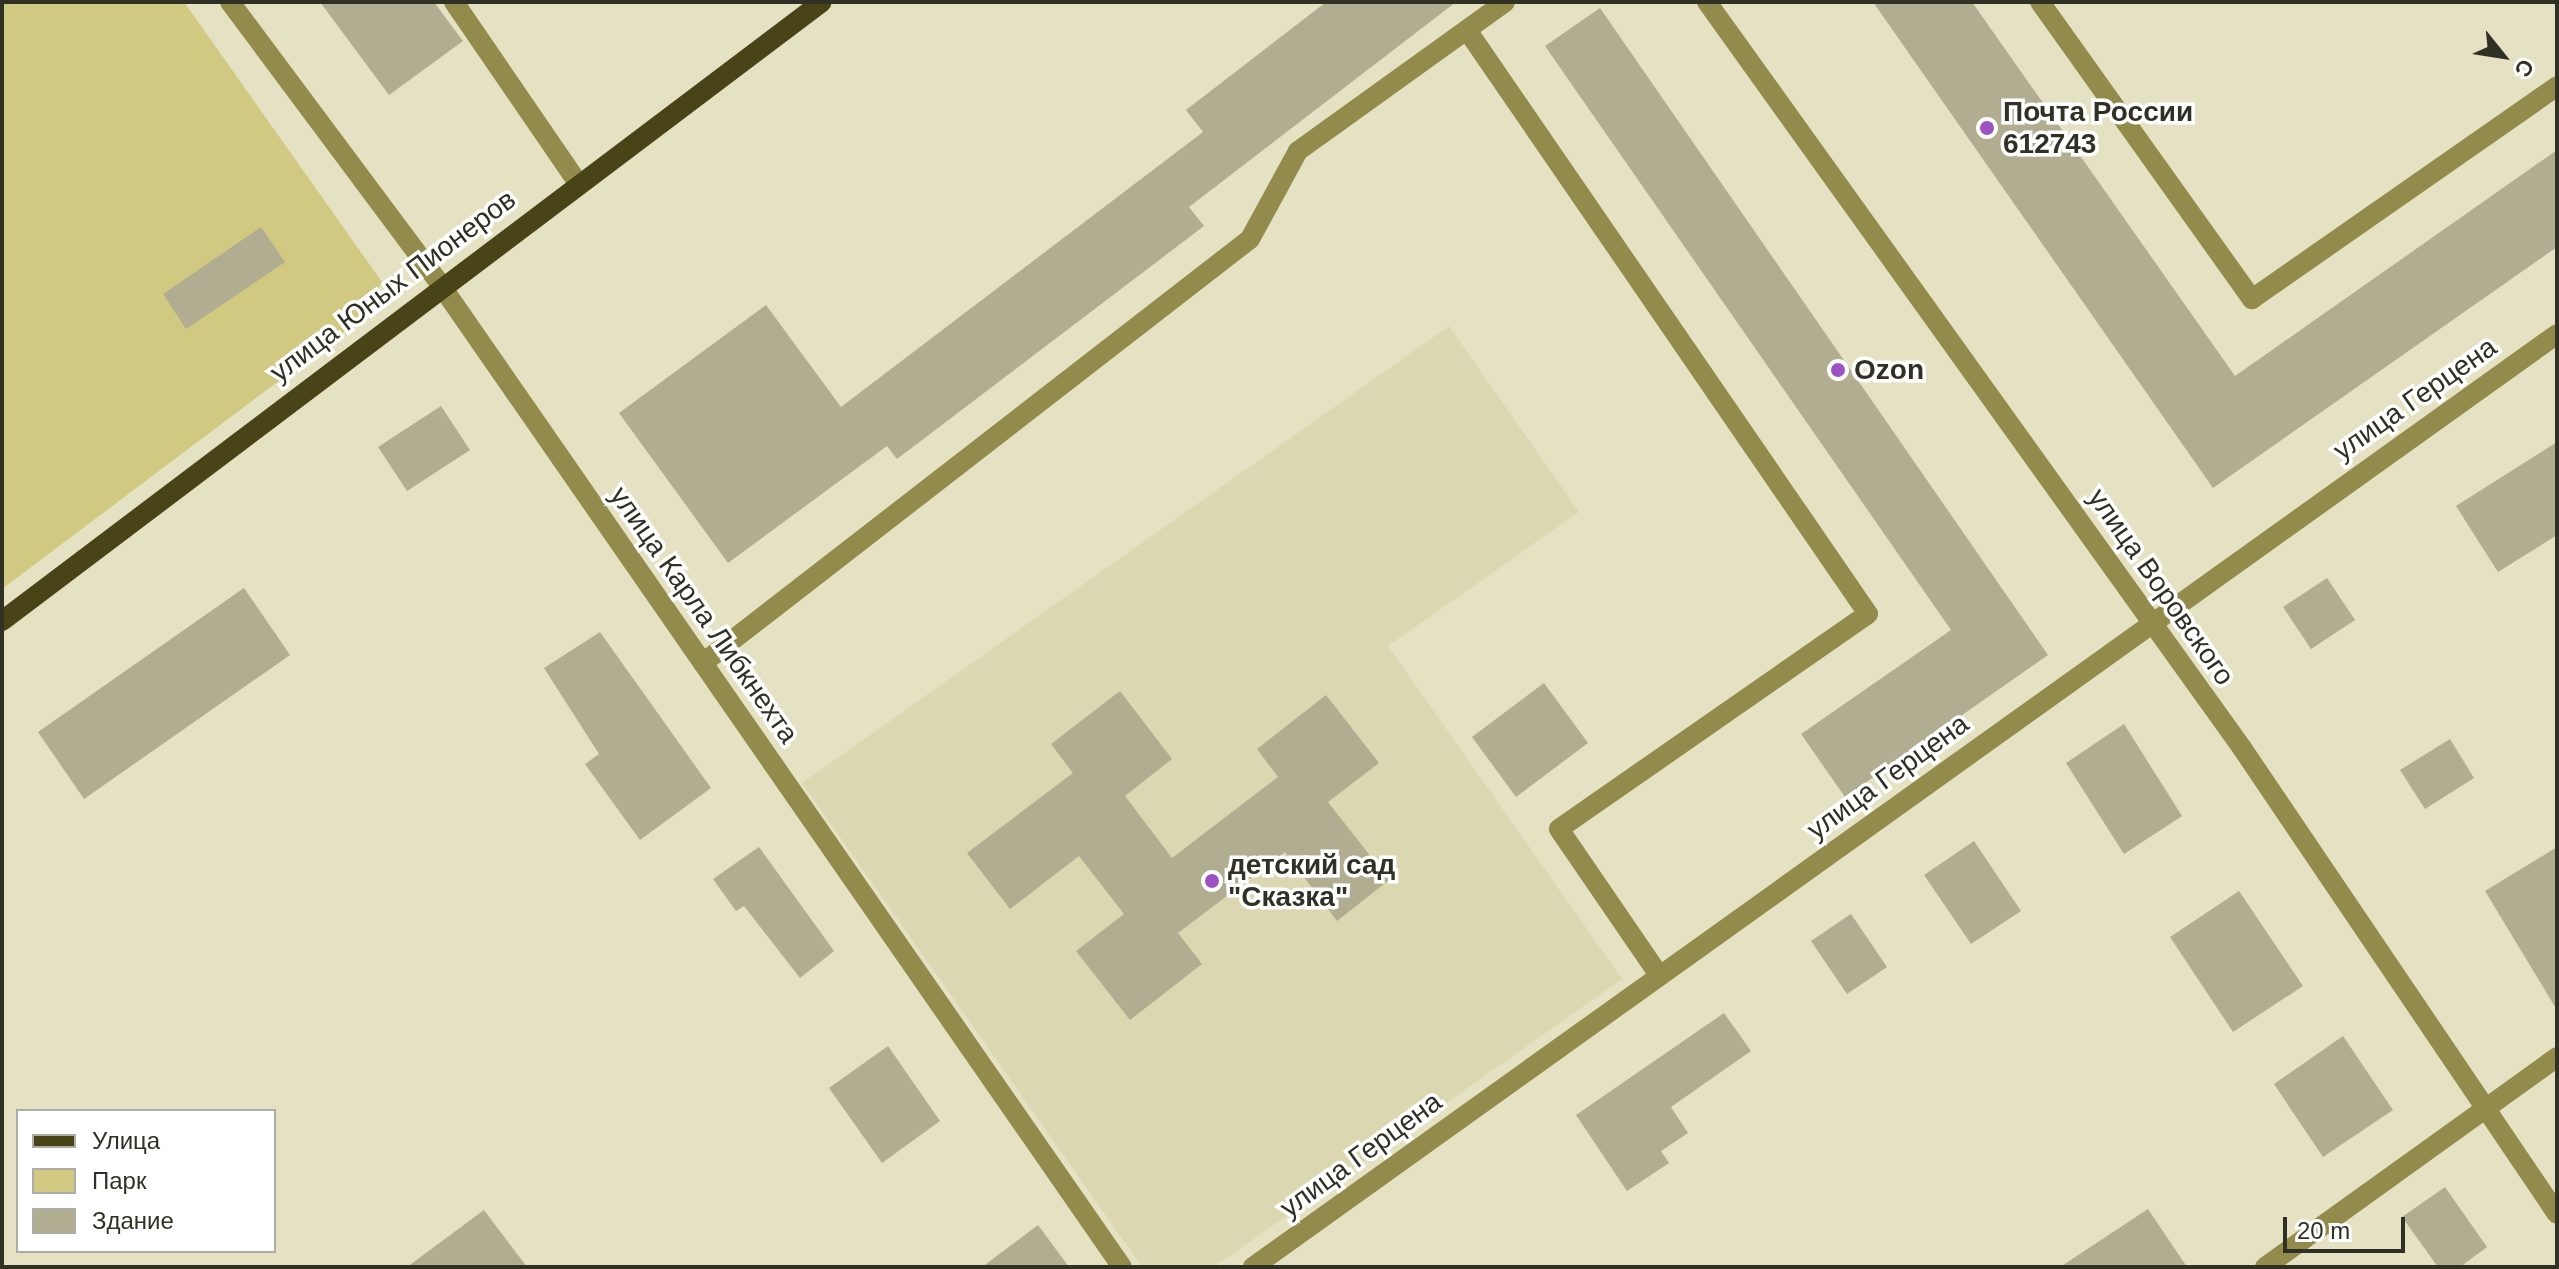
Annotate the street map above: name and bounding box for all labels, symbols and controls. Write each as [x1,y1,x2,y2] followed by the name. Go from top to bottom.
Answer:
[2463,16,2543,96] north arrow
[2509,55,2539,81] text: С
[2003,95,2193,161] place label: Почта России 612743
[1978,119,1996,137] marker: Почта России 612743
[264,183,522,389] street label: улица Юных Пионеров
[2327,330,2503,468] street label: улица Герцена
[1854,353,1924,387] place label: Ozon
[1829,361,1847,379] marker: Ozon
[603,480,805,750] street label: улица Карла Либкнехта
[2081,482,2241,692] street label: улица Воровского
[1801,707,1975,847] street label: улица Герцена
[1228,848,1395,914] place label: детский сад "Сказка"
[1203,872,1221,890] marker: детский сад "Сказка"
[1274,1085,1448,1225] street label: улица Герцена
[16,1109,276,1253] legend
[92,1127,160,1154] text: Улица
[92,1167,146,1194] text: Парк
[2287,1201,2409,1251] scale bar
[92,1207,174,1234] text: Здание
[2297,1217,2350,1244] text: 20 m

